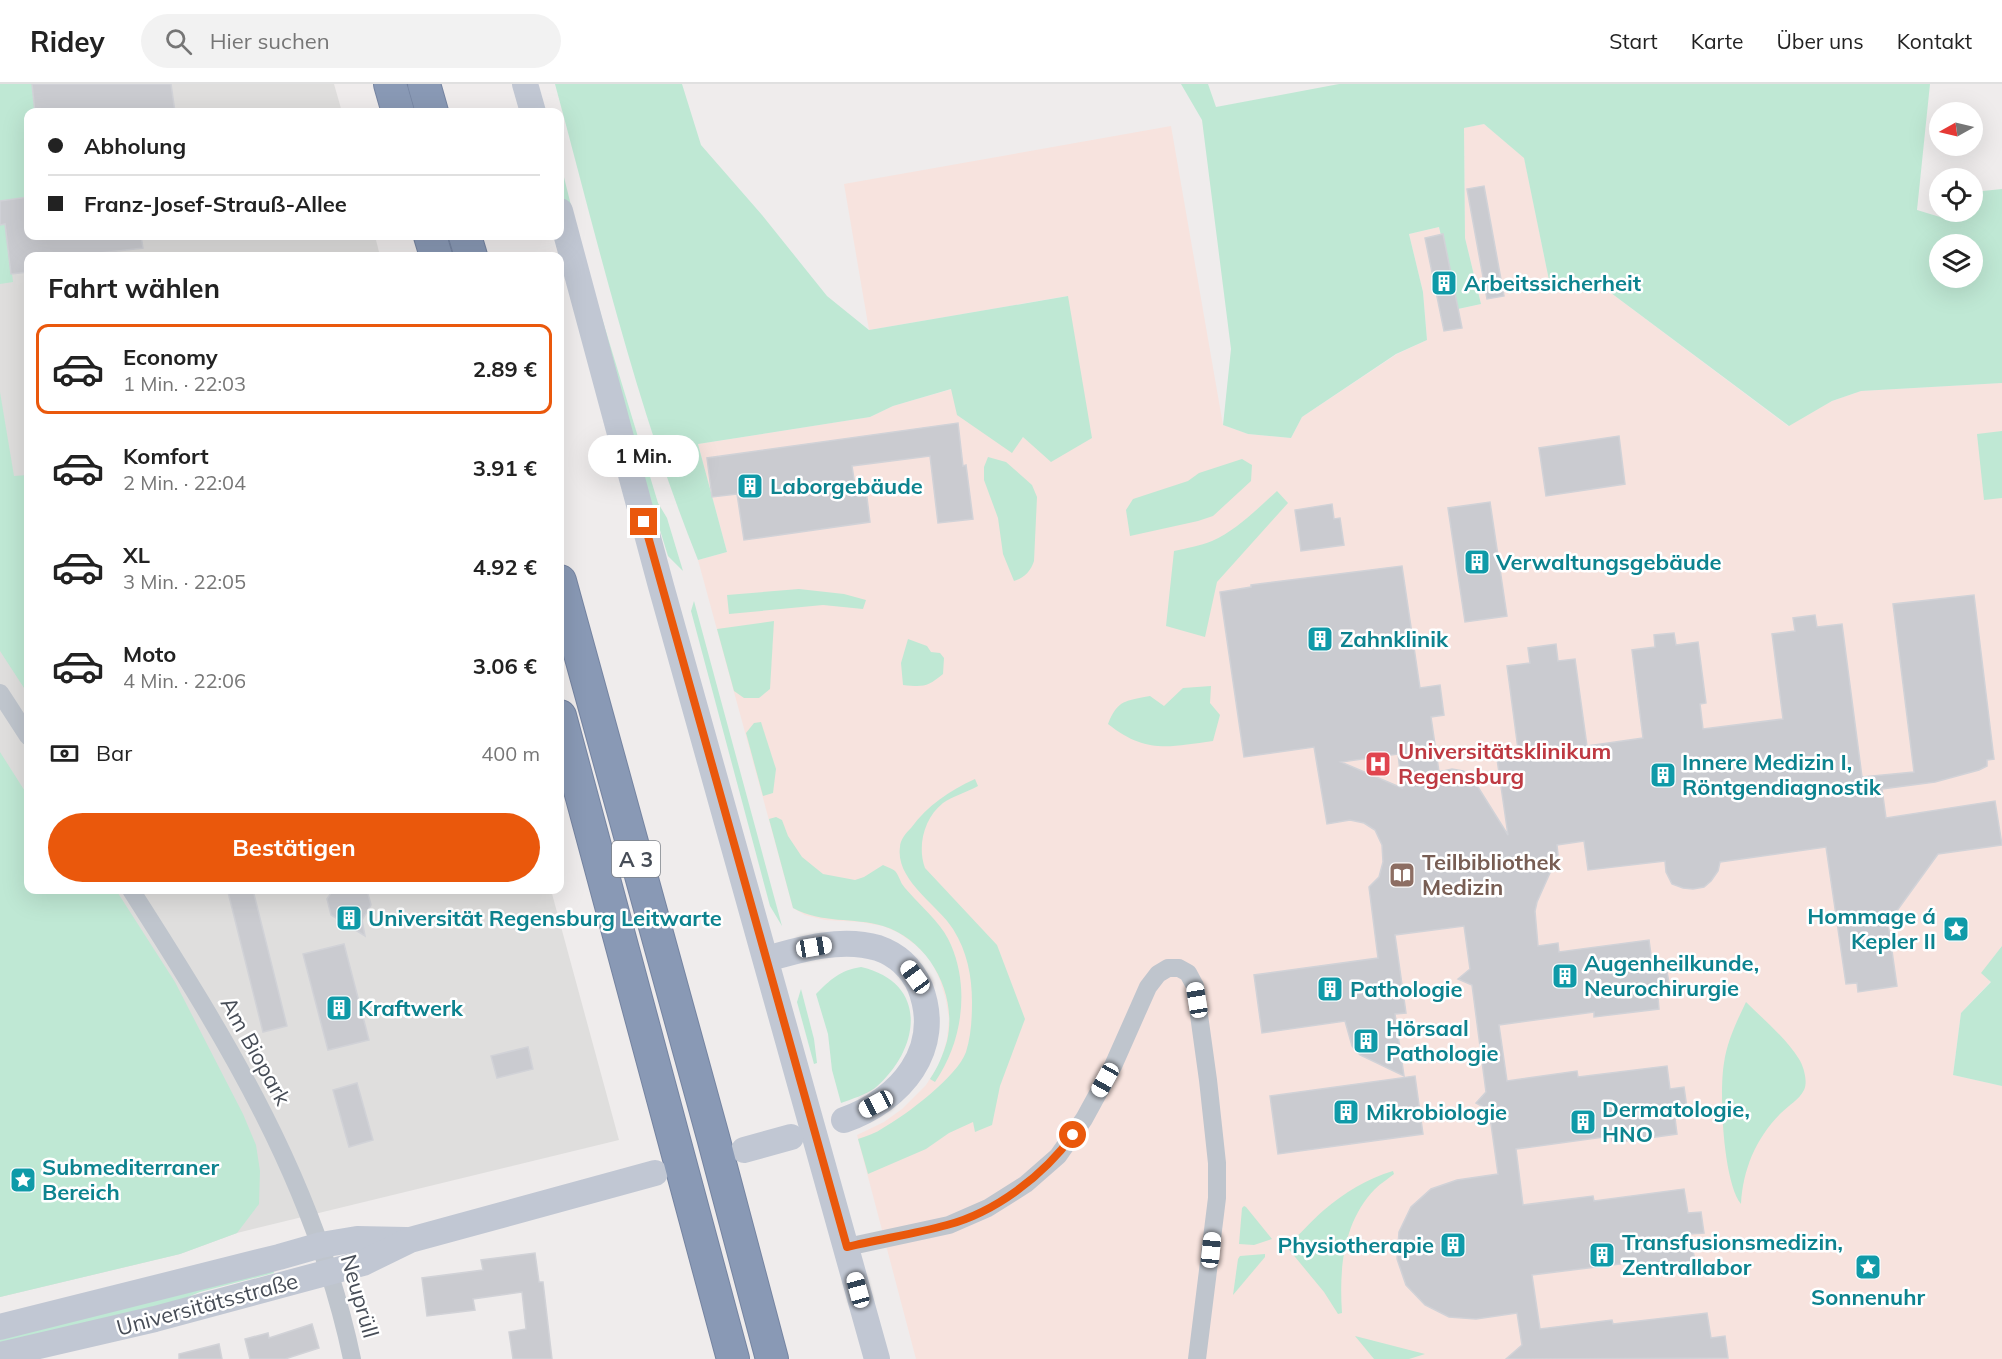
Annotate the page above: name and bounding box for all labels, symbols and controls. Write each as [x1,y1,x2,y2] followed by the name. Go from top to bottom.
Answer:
[141,14,561,68] search box
[30,24,105,59] text: Ridey
[162,25,195,58] icon: search
[210,27,330,55] text: Hier suchen
[1609,28,1658,54] text: Start
[1691,28,1743,54] text: Karte
[1776,28,1864,54] text: Über uns
[1897,28,1972,54] text: Kontakt
[1929,102,1983,156] north arrow
[1929,102,1983,288] map controls
[84,132,186,160] text: Abholung
[1929,168,1983,222] button: locate
[84,190,347,218] text: Franz-Josef-Strauß-Allee
[1929,234,1983,288] button: layers
[1429,268,1459,298] building icon: Arbeitssicherheit
[1464,269,1641,297] place label: Arbeitssicherheit
[48,271,220,305] text: Fahrt wählen
[51,342,105,396] icon: car
[123,343,218,371] text: Economy
[473,355,537,383] text: 2.89 €
[123,371,246,396] text: 1 Min. · 22:03
[588,435,700,477] callout: 1 Min.
[51,441,105,495] icon: car
[123,442,209,470] text: Komfort
[615,443,672,468] text: 1 Min.
[473,454,537,482] text: 3.91 €
[123,470,246,495] text: 2 Min. · 22:04
[735,471,765,501] building icon: Laborgebäude
[770,472,923,500] place label: Laborgebäude
[630,508,657,535] route end
[51,540,105,594] icon: car
[123,541,150,569] text: XL
[1462,547,1492,577] building icon: Verwaltungsgebäude
[1495,548,1722,576] place label: Verwaltungsgebäude
[473,553,537,581] text: 4.92 €
[123,569,246,594] text: 3 Min. · 22:05
[1305,624,1335,654] building icon: Zahnklinik
[1340,625,1449,653] place label: Zahnklinik
[51,639,105,693] icon: car
[123,640,176,668] text: Moto
[473,652,537,680] text: 3.06 €
[123,668,246,693] text: 4 Min. · 22:06
[48,737,81,770] icon: cash
[1398,737,1611,790] place label: Universitätsklinikum Regensburg
[96,739,132,767] text: Bar
[481,741,540,766] text: 400 m
[1682,748,1882,801] place label: Innere Medizin I, Röntgendiagnostik
[1363,749,1393,779] hospital icon: Universitätsklinikum Regensburg
[1648,760,1678,790] building icon: Innere Medizin I, Röntgendiagnostik
[48,813,540,882] button: Bestätigen
[612,841,660,877] road number: A 3
[1422,848,1562,901] place label: Teilbibliothek Medizin
[1387,860,1417,890] library icon: Teilbibliothek Medizin
[1807,902,1936,955] place label: Hommage á Kepler II
[334,903,364,933] building icon: Universität Regensburg Leitwarte
[368,904,722,932] place label: Universität Regensburg Leitwarte
[1941,914,1971,944] place icon: Hommage á Kepler II
[795,935,833,959] car
[1584,949,1759,1002] place label: Augenheilkunde, Neurochirurgie
[897,957,933,997] car
[1550,961,1580,991] building icon: Augenheilkunde, Neurochirurgie
[1315,974,1345,1004] building icon: Pathologie
[1350,975,1463,1003] place label: Pathologie
[1185,981,1209,1019] car
[215,992,298,1111] street label: Am Biopark
[324,993,354,1023] building icon: Kraftwerk
[358,994,464,1022] place label: Kraftwerk
[1386,1014,1499,1067] place label: Hörsaal Pathologie
[1351,1026,1381,1056] building icon: Hörsaal Pathologie
[1088,1060,1122,1100] car
[856,1088,896,1120] car
[1602,1095,1750,1148] place label: Dermatologie, HNO
[1331,1097,1361,1127] building icon: Mikrobiologie
[1366,1098,1507,1126] place label: Mikrobiologie
[1568,1107,1598,1137] building icon: Dermatologie, HNO
[1059,1121,1086,1148] route start
[42,1153,220,1206] place label: Submediterraner Bereich
[8,1165,38,1195] place icon: Submediterraner Bereich
[1622,1228,1843,1281] place label: Transfusionsmedizin, Zentrallabor
[1438,1230,1468,1260] building icon: Physiotherapie
[1200,1231,1222,1269] car
[1278,1231,1434,1259] place label: Physiotherapie
[1587,1240,1617,1270] building icon: Transfusionsmedizin, Zentrallabor
[335,1251,385,1341] street label: Neuprüll
[1853,1252,1883,1282] place icon: Sonnenuhr
[113,1266,301,1342] street label: Universitätsstraße
[845,1270,871,1310] car
[1811,1283,1925,1311] place label: Sonnenuhr

